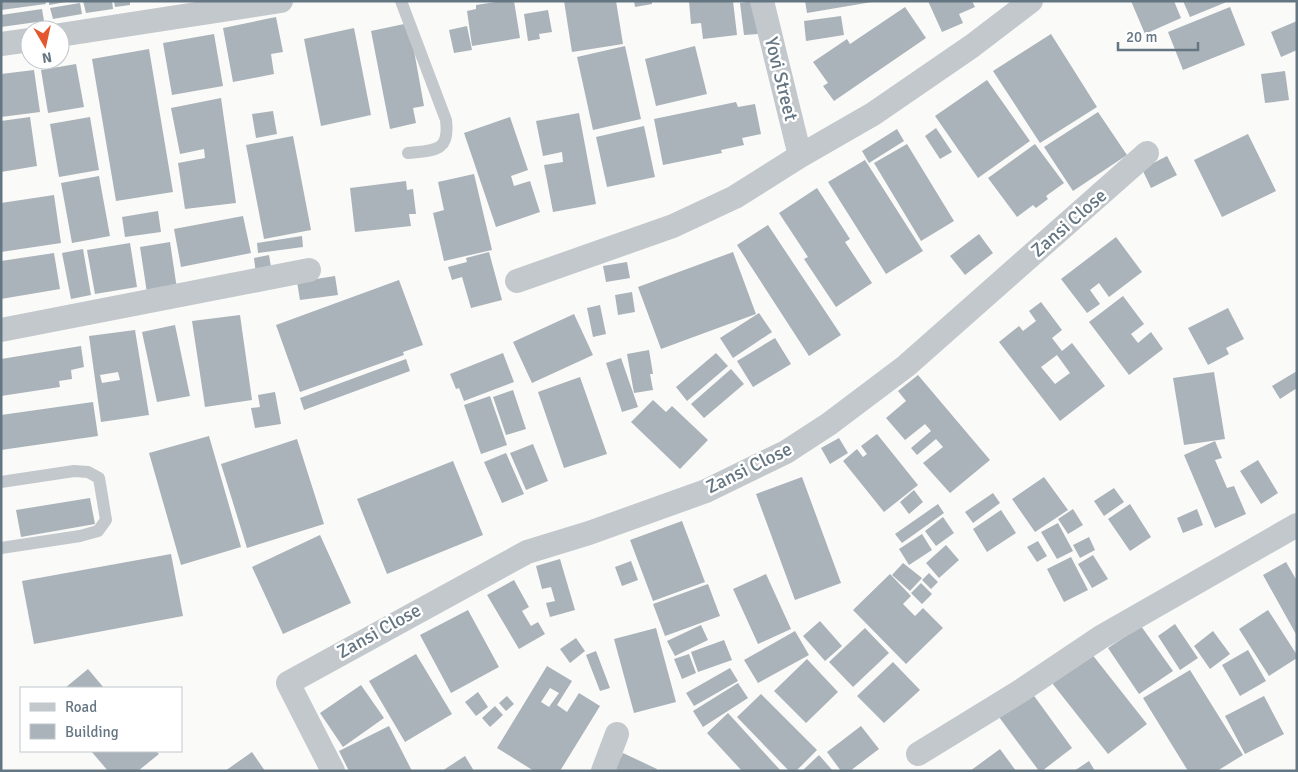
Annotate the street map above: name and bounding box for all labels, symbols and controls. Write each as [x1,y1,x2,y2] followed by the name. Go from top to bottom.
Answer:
[20,20,70,70] north arrow
[1118,20,1198,52] scale bar
[1126,28,1157,46] text: 20 m
[759,35,803,124] street label: Yovi Street
[41,48,53,67] text: N
[1026,184,1112,262] street label: Zansi Close
[702,437,796,499] street label: Zansi Close
[333,598,425,664] street label: Zansi Close
[20,687,182,752] legend
[65,698,97,716] text: Road
[65,723,119,741] text: Building

